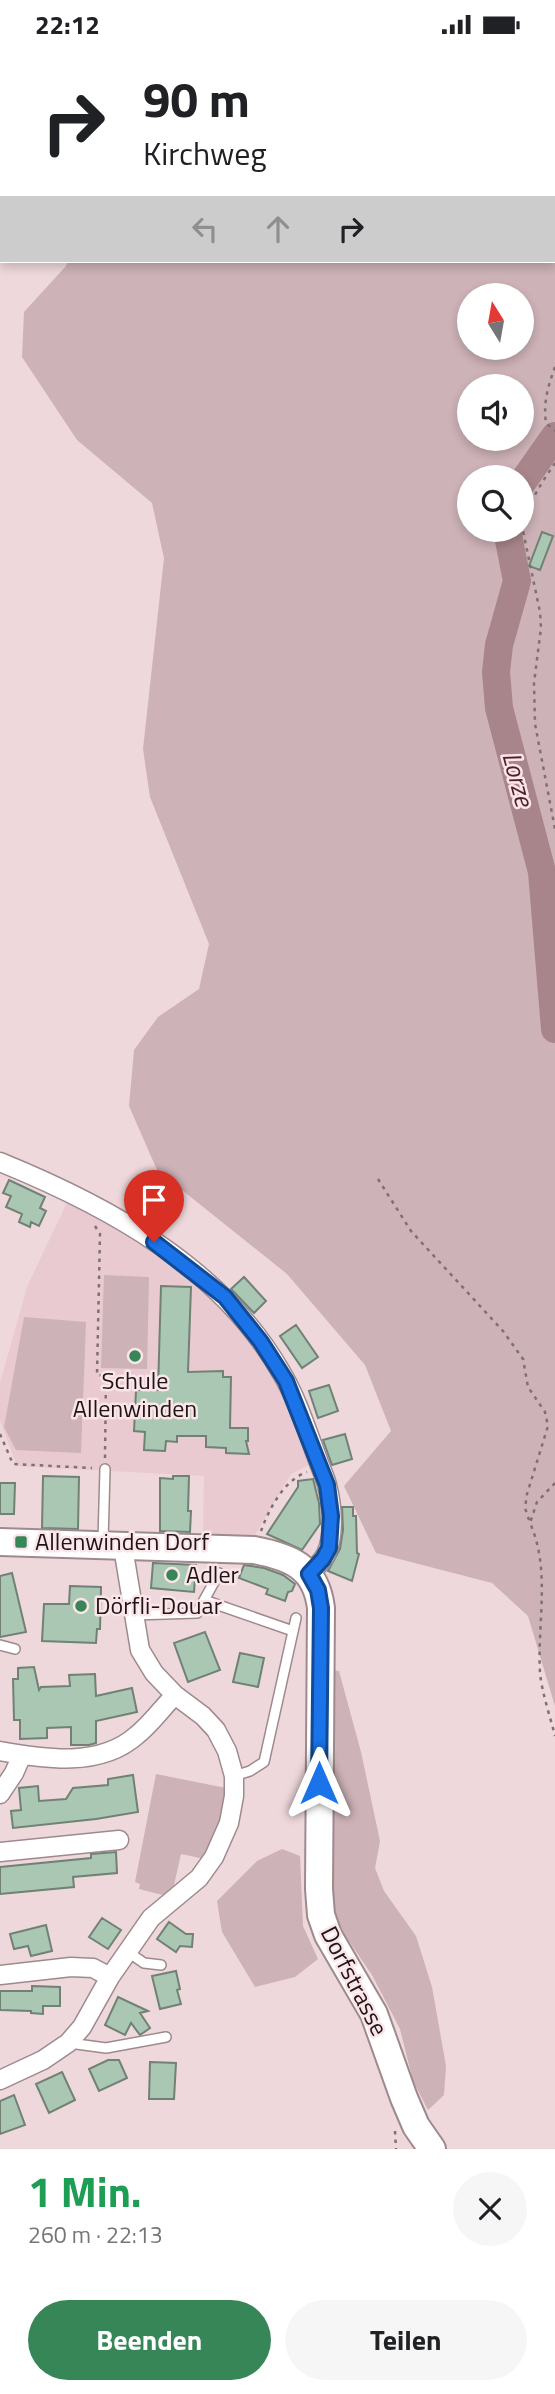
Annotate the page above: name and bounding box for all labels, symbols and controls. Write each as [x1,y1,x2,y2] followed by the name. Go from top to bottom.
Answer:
[35,5,100,44] text: 22:12
[143,61,250,136] text: 90 m
[28,77,119,168] icon: right
[143,129,267,177] text: Kirchweg
[186,210,224,248] icon: left
[259,210,297,248] icon: ahead
[332,210,370,248] icon: right
[457,283,534,361] north arrow
[457,283,534,542] map controls
[457,374,534,451] button: sound
[457,465,534,542] button: search
[493,747,545,812] water label: Lorze
[124,1170,184,1242] pin
[135,1181,173,1219] icon: arrive
[127,1348,143,1364] marker: Schule Allenwinden
[73,1362,197,1426] place label: Schule Allenwinden
[35,1523,209,1559] place label: Allenwinden Dorf
[13,1534,29,1550] marker: Allenwinden Dorf
[186,1556,239,1592] place label: Adler
[164,1567,180,1583] marker: Adler
[95,1587,222,1623] place label: Dörfli-Douar
[73,1598,89,1614] marker: Dörfli-Douar
[282,1746,356,1820] position arrow
[312,1919,398,2042] street label: Dorfstrasse
[28,2159,142,2223] text: 1 Min.
[453,2172,527,2246] button: close
[28,2217,163,2252] text: 260 m · 22:13
[28,2300,271,2380] button: Beenden
[285,2300,527,2380] button: Teilen

